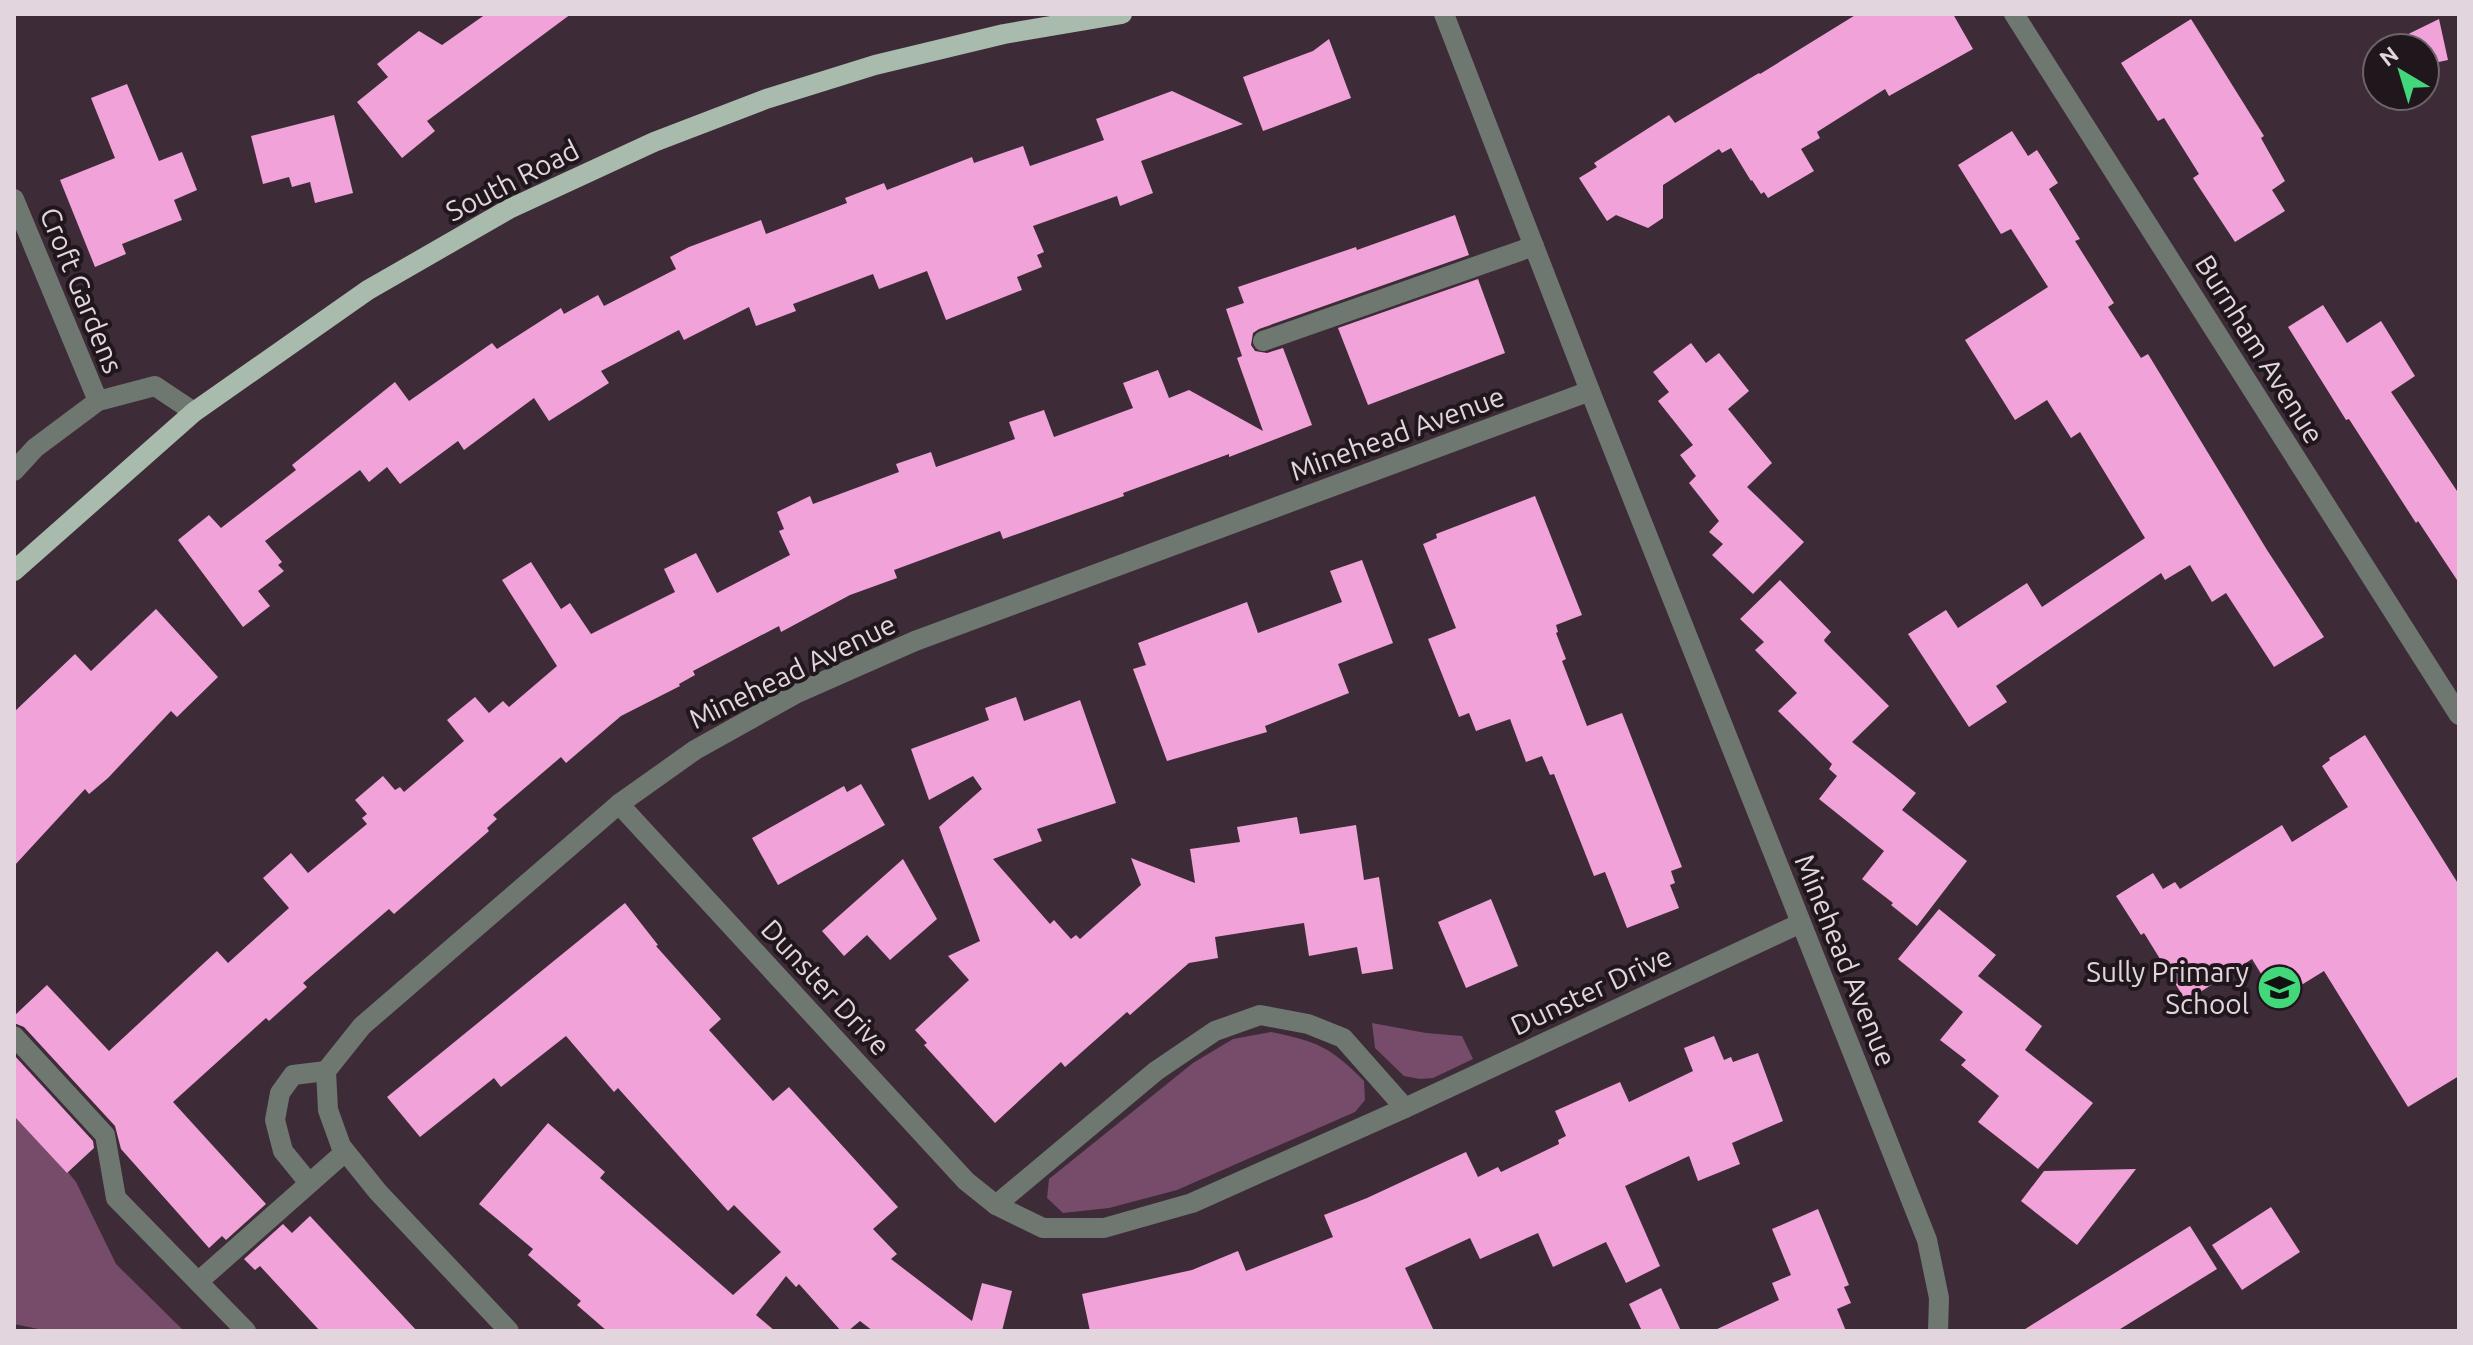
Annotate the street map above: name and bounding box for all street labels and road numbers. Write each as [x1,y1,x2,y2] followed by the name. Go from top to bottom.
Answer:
[440,133,584,227] street label: South Road
[35,203,129,377] street label: Croft Gardens
[2190,249,2330,449] street label: Burnham Avenue
[1286,380,1508,486] street label: Minehead Avenue
[684,608,900,734] street label: Minehead Avenue
[1789,850,1903,1070] street label: Minehead Avenue
[755,913,897,1061] street label: Dunster Drive
[1506,939,1676,1041] street label: Dunster Drive

